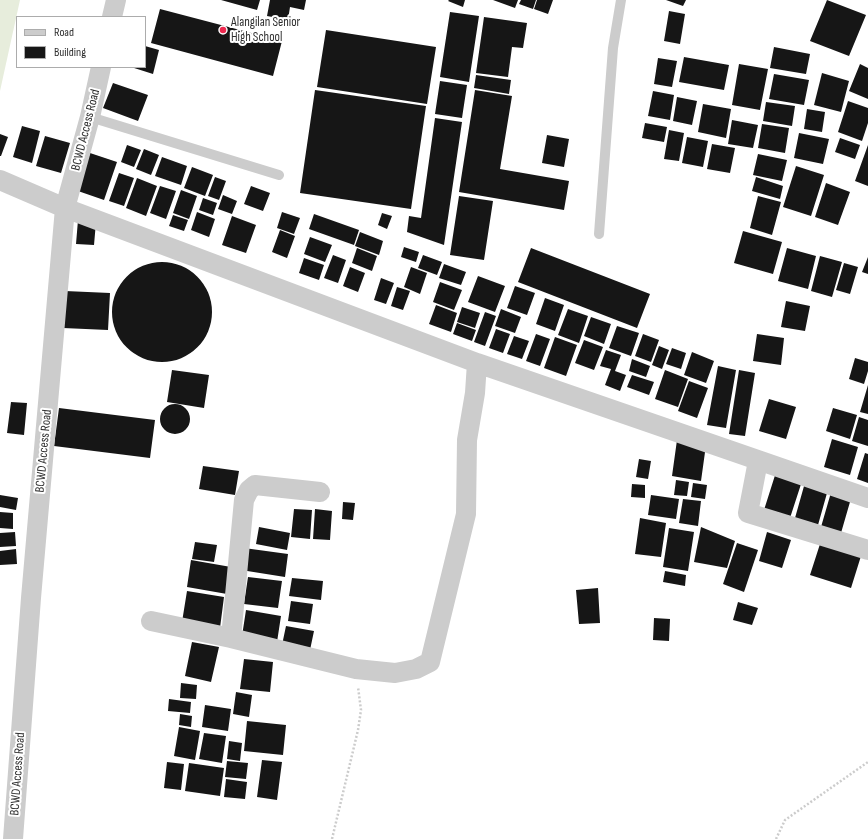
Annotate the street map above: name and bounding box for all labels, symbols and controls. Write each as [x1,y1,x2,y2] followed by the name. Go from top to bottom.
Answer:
[231,15,300,46] place label: Alangilan Senior High School
[16,16,146,68] legend
[54,25,74,40] text: Road
[218,25,228,35] marker: Alangilan Senior High School
[54,45,86,60] text: Building
[68,88,104,172] street label: BCWD Access Road
[33,409,55,493] street label: BCWD Access Road
[7,732,29,816] street label: BCWD Access Road

